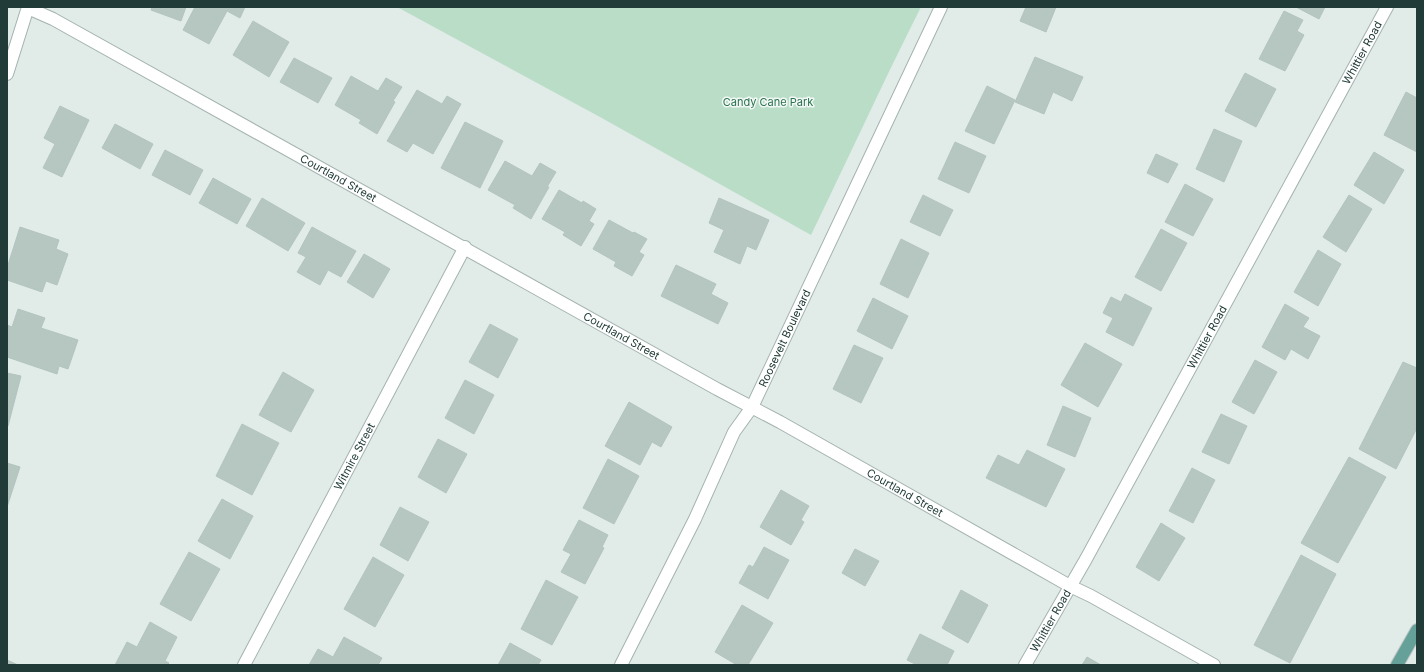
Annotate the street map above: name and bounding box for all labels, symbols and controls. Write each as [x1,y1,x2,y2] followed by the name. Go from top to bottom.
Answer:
[1339,19,1385,87] street label: Whittier Road
[723,95,813,109] park label: Candy Cane Park
[298,151,379,205] street label: Courtland Street
[755,287,814,389] street label: Roosevelt Boulevard
[1184,303,1230,371] street label: Whittier Road
[581,309,662,363] street label: Courtland Street
[331,420,378,492] street label: Witmire Street
[864,465,946,520] street label: Courtland Street
[1027,587,1074,655] street label: Whittier Road

